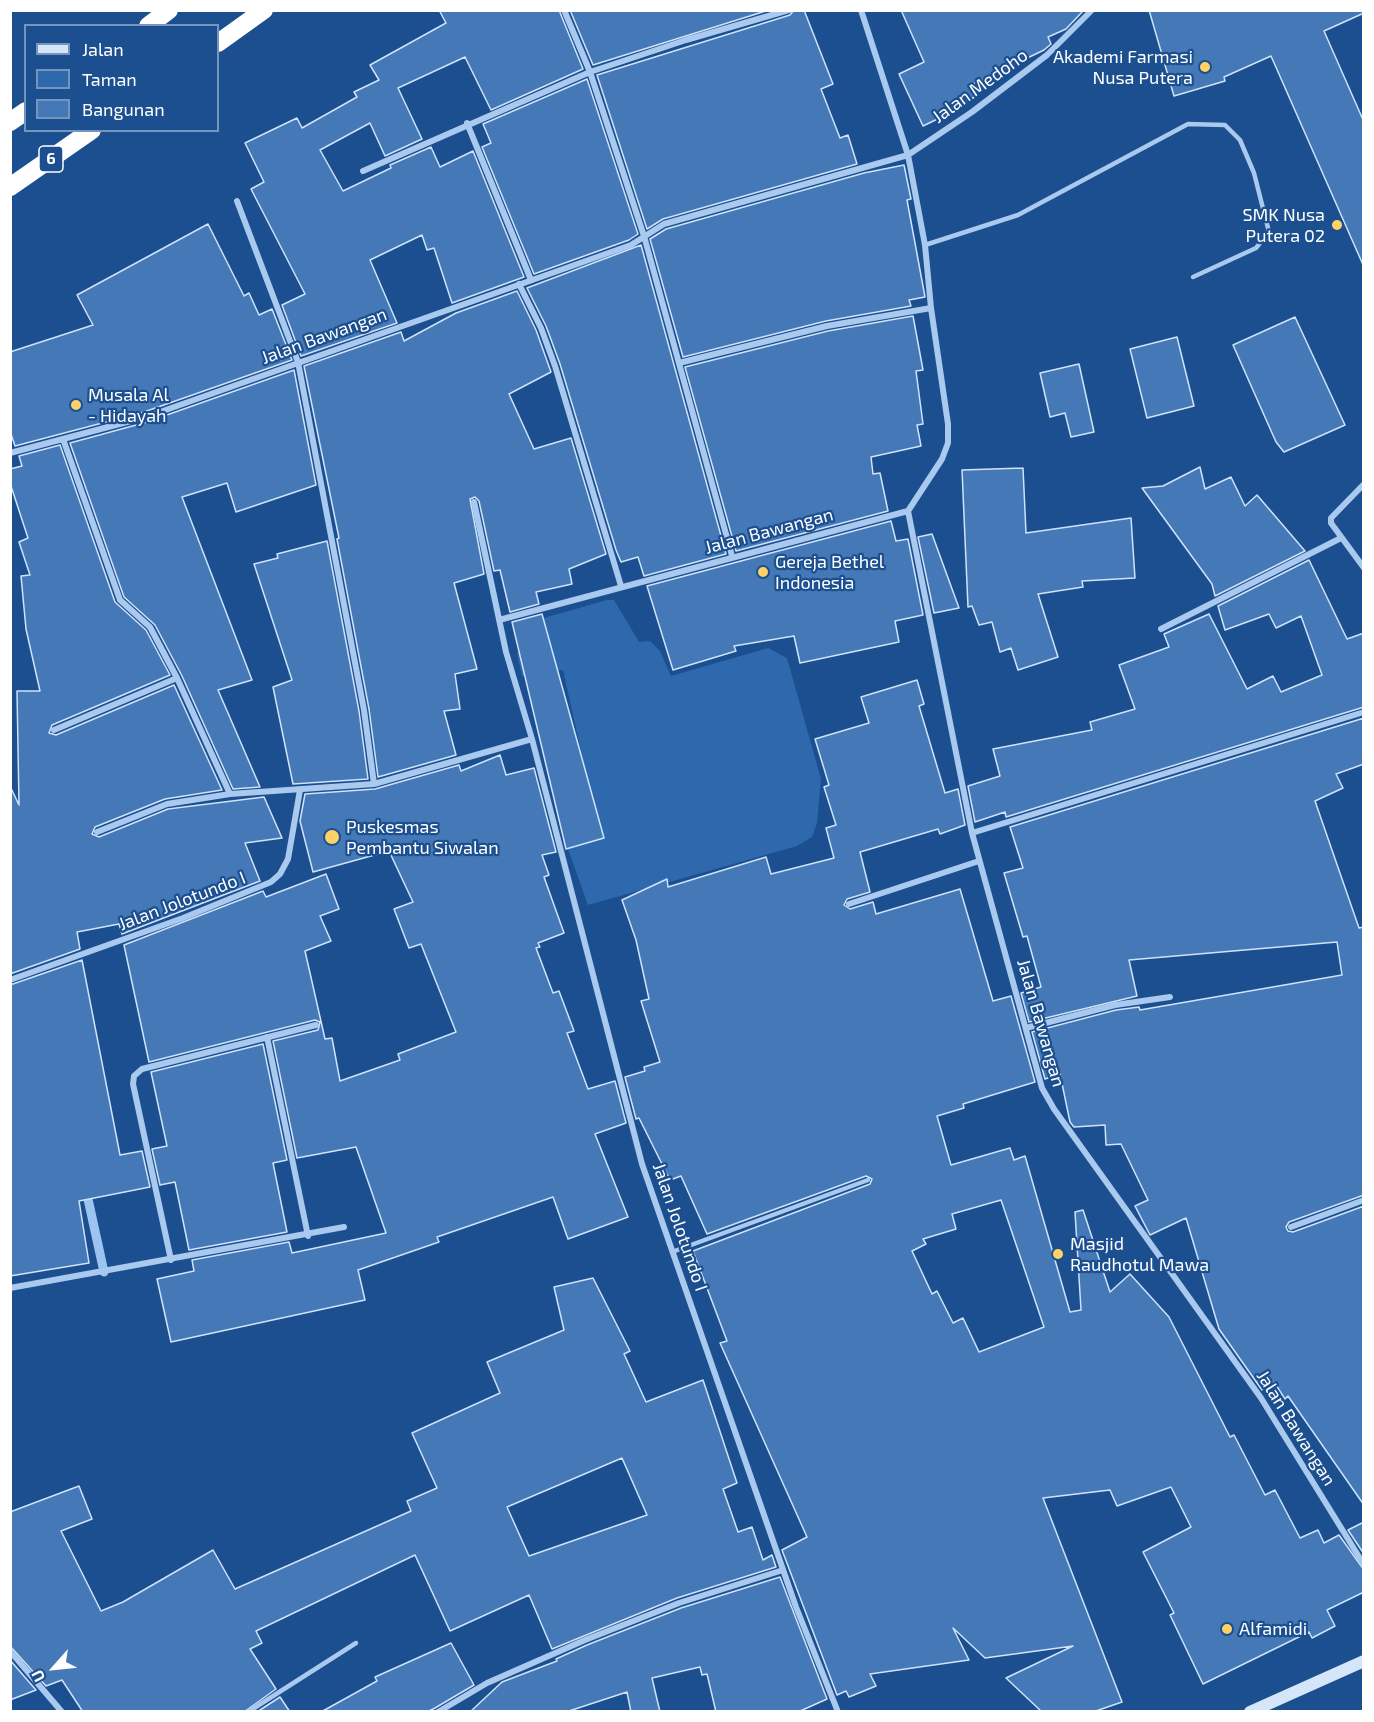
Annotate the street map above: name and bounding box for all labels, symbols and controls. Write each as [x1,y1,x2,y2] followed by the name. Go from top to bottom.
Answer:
[24,24,219,132] legend
[82,38,124,60] text: Jalan
[928,44,1032,128] street label: Jalan Medoho
[1053,46,1193,88] place label: Akademi Farmasi Nusa Putera
[1198,60,1212,74] marker: Akademi Farmasi Nusa Putera
[82,68,137,90] text: Taman
[82,98,165,120] text: Bangunan
[39,146,63,172] road number: 6
[1242,204,1325,246] place label: SMK Nusa Putera 02
[1330,218,1344,232] marker: SMK Nusa Putera 02
[258,303,390,369] street label: Jalan Bawangan
[88,384,169,426] place label: Musala Al - Hidayah
[69,398,83,412] marker: Musala Al - Hidayah
[702,503,836,559] street label: Jalan Bawangan
[775,551,884,594] place label: Gereja Bethel Indonesia
[756,565,770,579] marker: Gereja Bethel Indonesia
[346,816,499,858] place label: Puskesmas Pembantu Siwalan
[323,828,341,846] marker: Puskesmas Pembantu Siwalan
[115,867,249,935] street label: Jalan Jolotundo I
[1012,957,1070,1089] street label: Jalan Bawangan
[648,1160,712,1294] street label: Jalan Jolotundo I
[1070,1233,1209,1276] place label: Masjid Raudhotul Mawa
[1051,1247,1065,1261] marker: Masjid Raudhotul Mawa
[1252,1366,1340,1490] street label: Jalan Bawangan
[1239,1618,1307,1640] place label: Alfamidi
[1220,1622,1234,1636] marker: Alfamidi
[24,1638,84,1698] north arrow
[27,1667,48,1686] text: U

